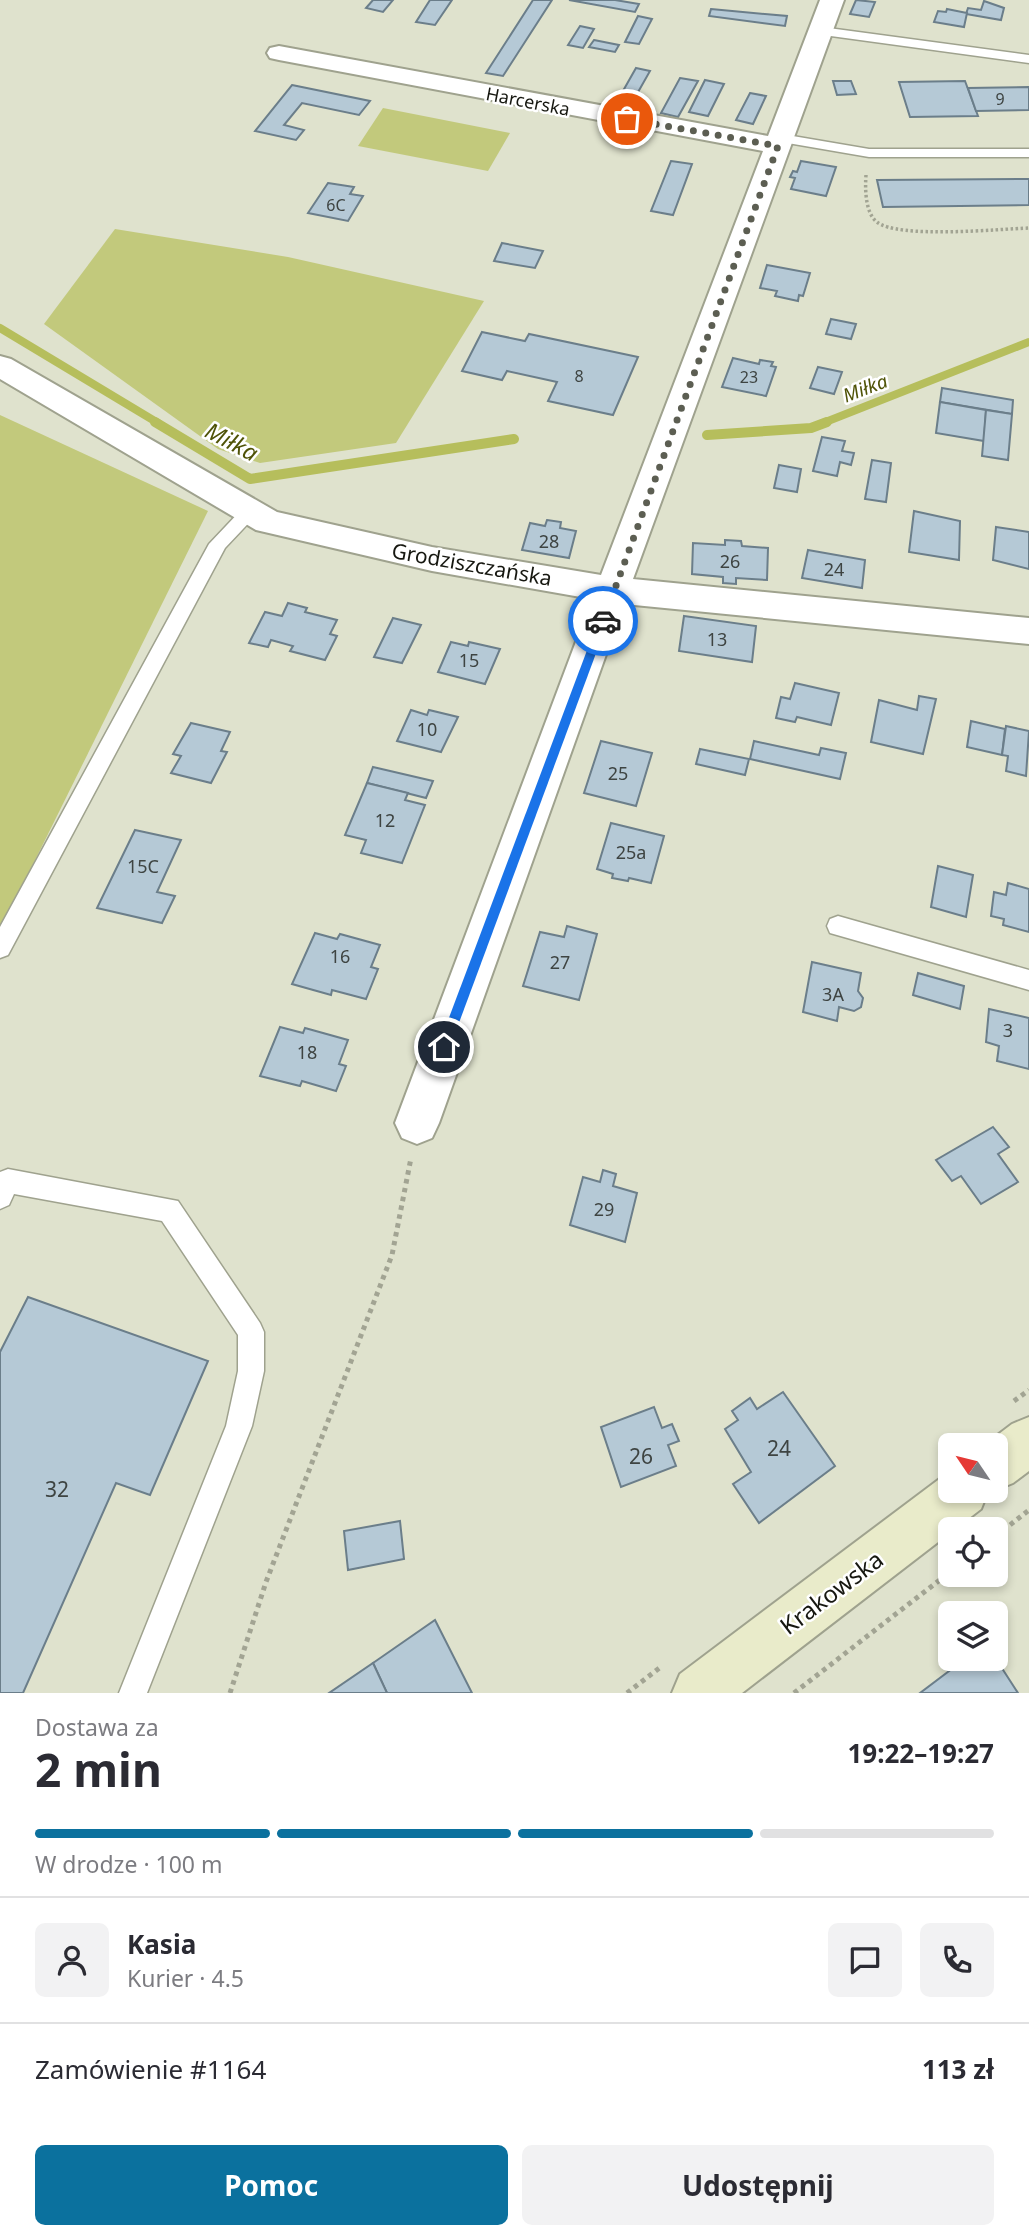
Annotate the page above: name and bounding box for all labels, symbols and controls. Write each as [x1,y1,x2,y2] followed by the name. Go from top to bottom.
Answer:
[484,81,572,121] street label: Harcerska
[995,88,1005,110] house number: 9
[597,89,657,149] pin
[608,100,646,138] icon: bag
[326,194,346,216] house number: 6C
[574,365,584,387] house number: 8
[740,366,758,388] house number: 23
[839,368,891,408] water label: Miłka
[200,414,264,468] water label: Miłka
[539,529,559,553] house number: 28
[390,536,554,592] street label: Grodziszczańska
[720,549,740,573] house number: 26
[824,557,844,581] house number: 24
[568,586,638,656] courier
[584,602,622,640] icon: car
[707,627,727,651] house number: 13
[459,648,479,672] house number: 15
[417,717,437,741] house number: 10
[608,761,628,785] house number: 25
[375,808,395,832] house number: 12
[616,840,646,864] house number: 25a
[127,854,159,878] house number: 15C
[330,944,350,968] house number: 16
[550,950,570,974] house number: 27
[822,982,844,1006] house number: 3A
[414,1017,474,1077] pin
[1003,1018,1013,1042] house number: 3
[425,1028,463,1066] icon: home
[297,1040,317,1064] house number: 18
[594,1197,614,1221] house number: 29
[938,1433,1008,1503] north arrow
[938,1433,1008,1671] map controls
[767,1434,791,1462] house number: 24
[629,1442,653,1470] house number: 26
[45,1475,69,1503] house number: 32
[938,1517,1008,1587] button: locate
[773,1542,889,1642] street label: Krakowska
[938,1601,1008,1671] button: layers
[35,1711,159,1743] text: Dostawa za
[847,1735,994,1771] text: 19:22–19:27
[35,1738,162,1800] text: 2 min
[35,1848,222,1880] text: W drodze · 100 m
[35,1923,109,1997] button: person
[828,1923,902,1997] button: chat
[920,1923,994,1997] button: phone
[127,1926,196,1962] text: Kasia
[127,1962,244,1994] text: Kurier · 4.5
[35,2051,266,2087] text: Zamówienie #1164
[922,2051,994,2087] text: 113 zł
[35,2145,508,2225] button: Pomoc
[522,2145,994,2225] button: Udostępnij

